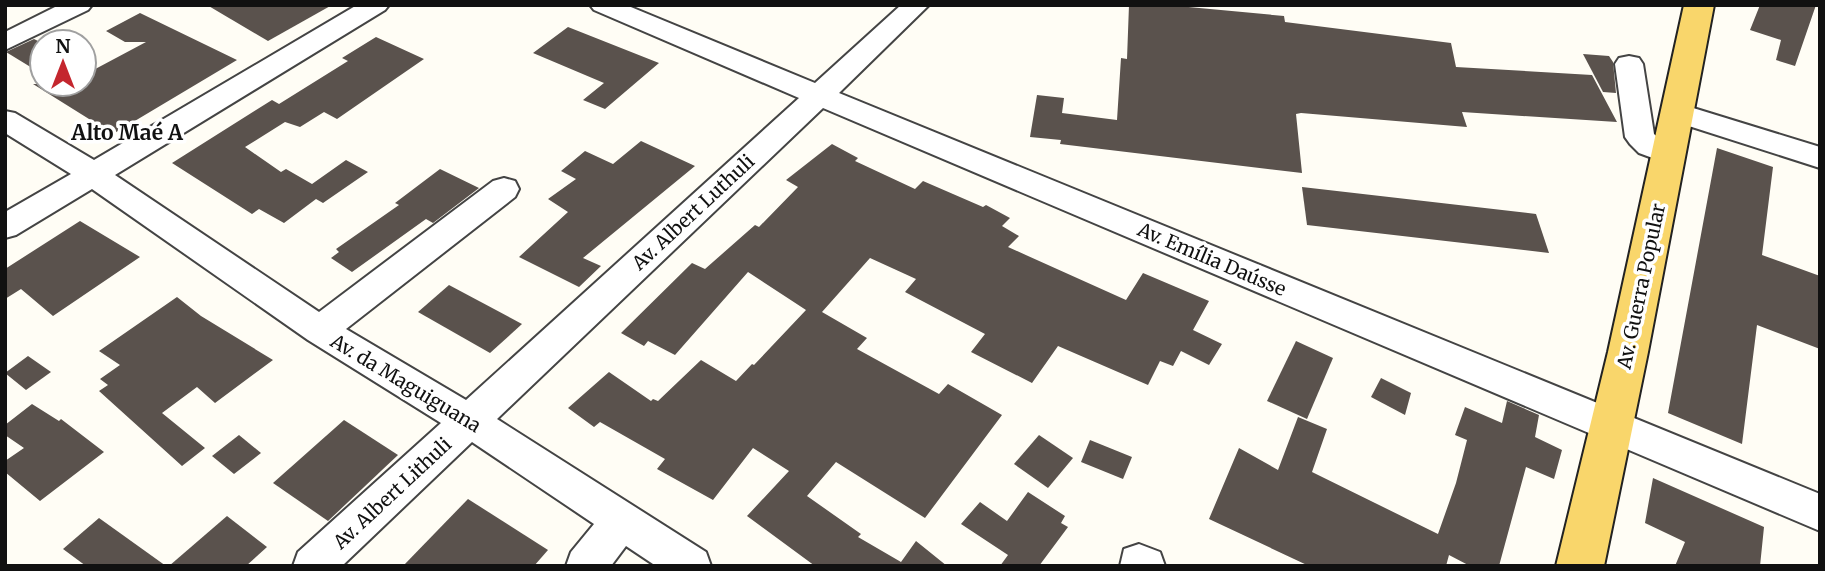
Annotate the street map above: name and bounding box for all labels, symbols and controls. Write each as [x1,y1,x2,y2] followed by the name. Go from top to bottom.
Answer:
[28,28,98,98] north arrow
[55,34,71,58] text: N
[70,119,184,146] district label: Alto Maé A
[626,149,759,276] street label: Av. Albert Luthuli
[1612,201,1670,372] street label: Av. Guerra Popular
[1133,217,1290,301] street label: Av. Emília Daússe
[326,328,486,437] street label: Av. da Maguiguana
[327,432,456,555] street label: Av. Albert Lithuli

